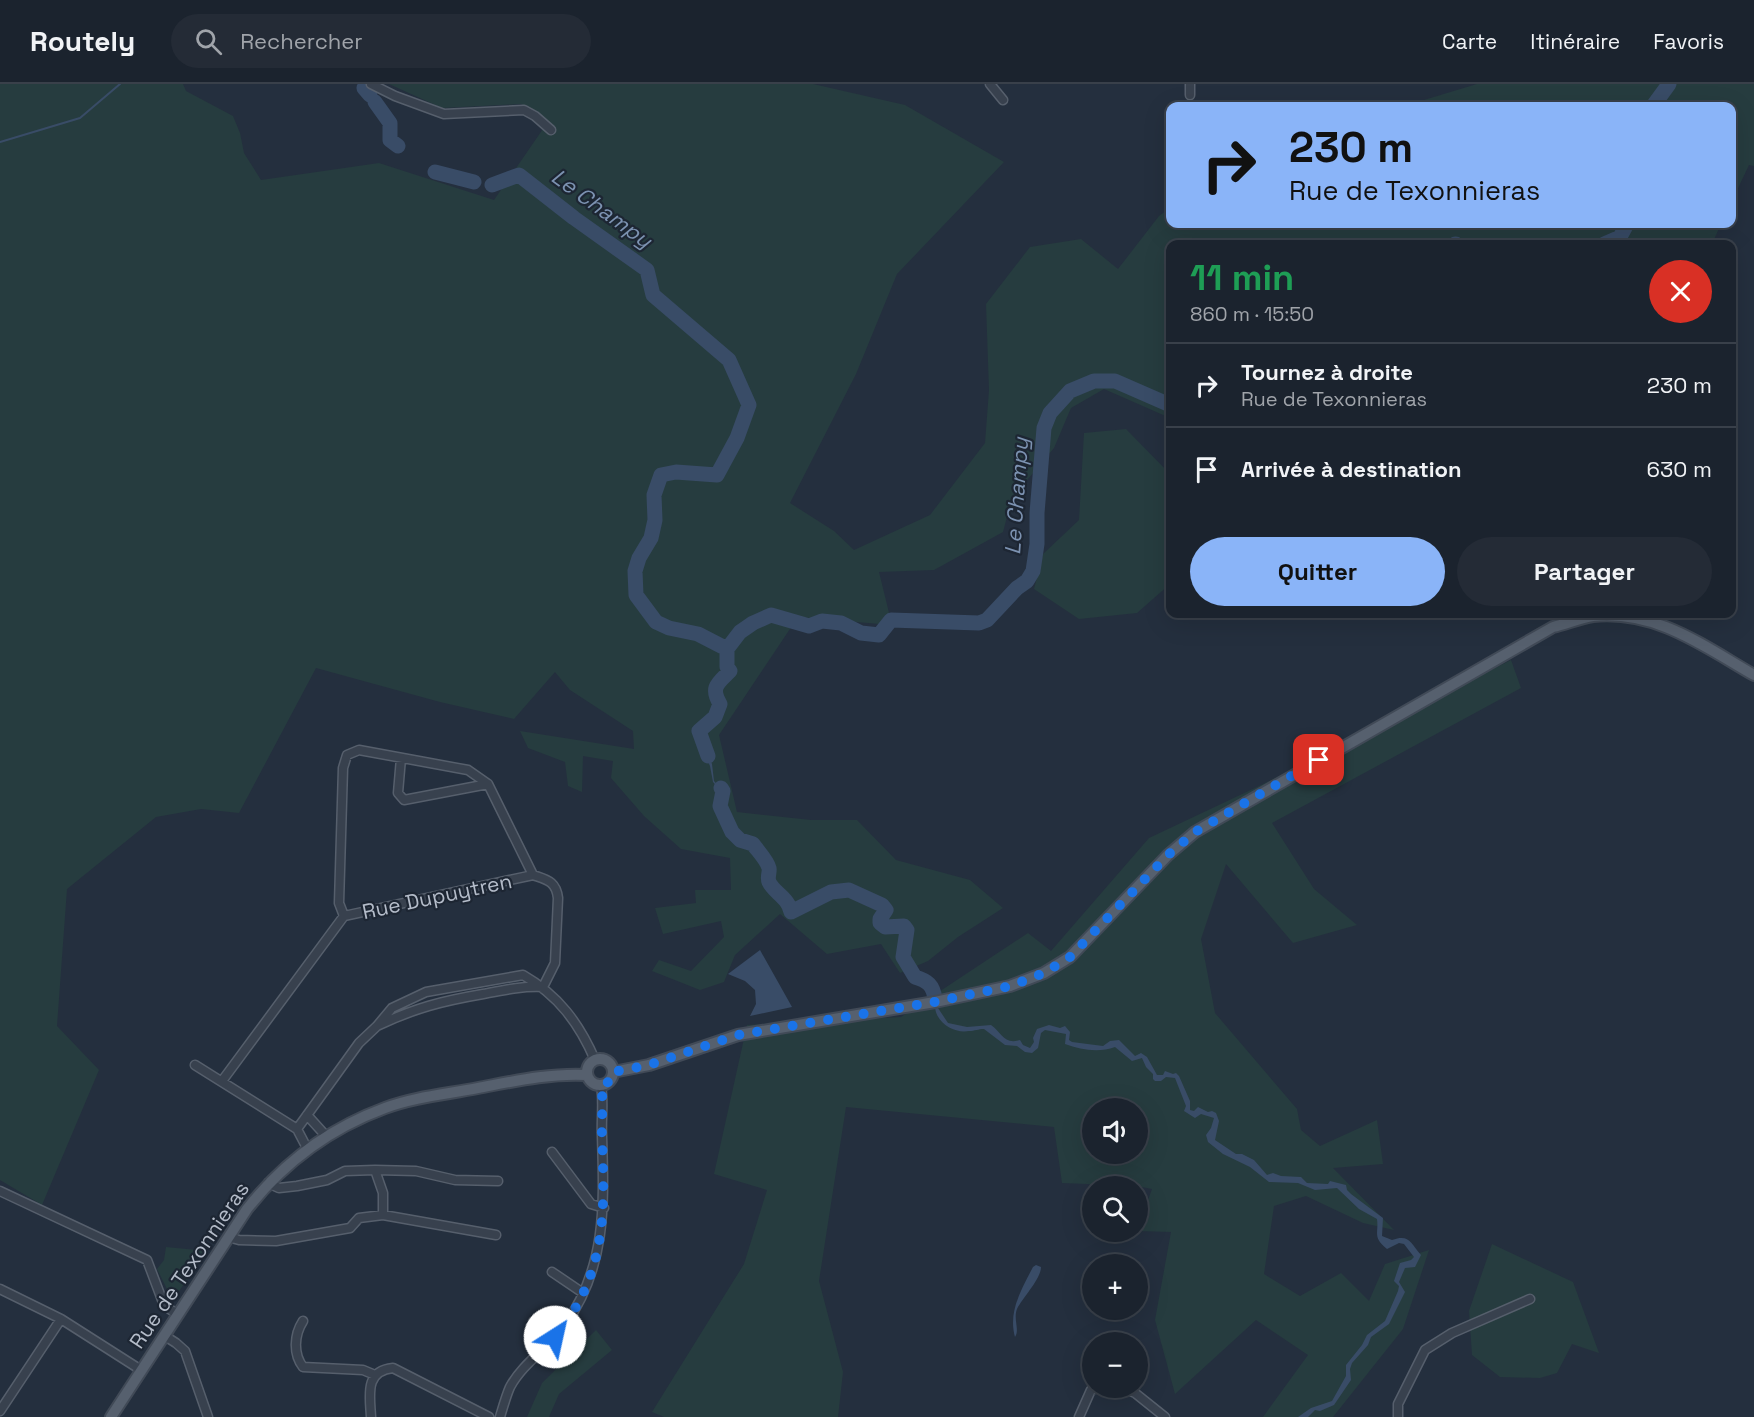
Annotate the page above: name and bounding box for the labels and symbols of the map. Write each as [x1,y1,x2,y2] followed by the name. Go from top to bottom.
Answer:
[546,162,659,255] water label: Le Champy
[998,435,1034,556] water label: Le Champy
[1293,734,1344,785] pin
[360,867,514,925] street label: Rue Dupuytren
[123,1176,255,1354] street label: Rue de Texonnieras
[523,1305,587,1369] position arrow

